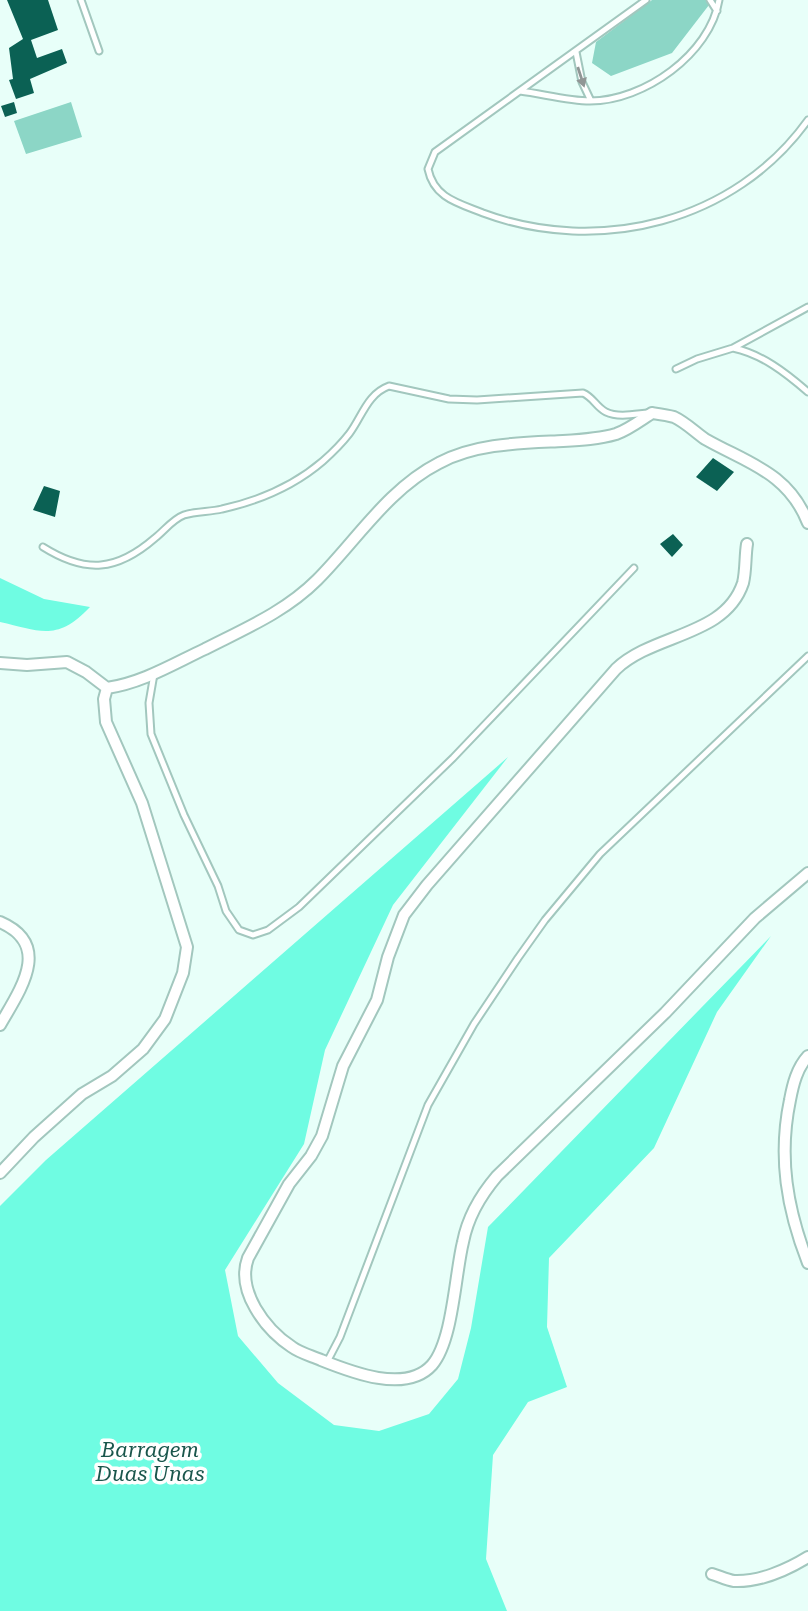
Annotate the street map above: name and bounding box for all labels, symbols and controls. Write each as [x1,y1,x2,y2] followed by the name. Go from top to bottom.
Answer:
[576,67,587,88] one-way arrow
[94,1438,205,1486] water label: Barragem Duas Unas

